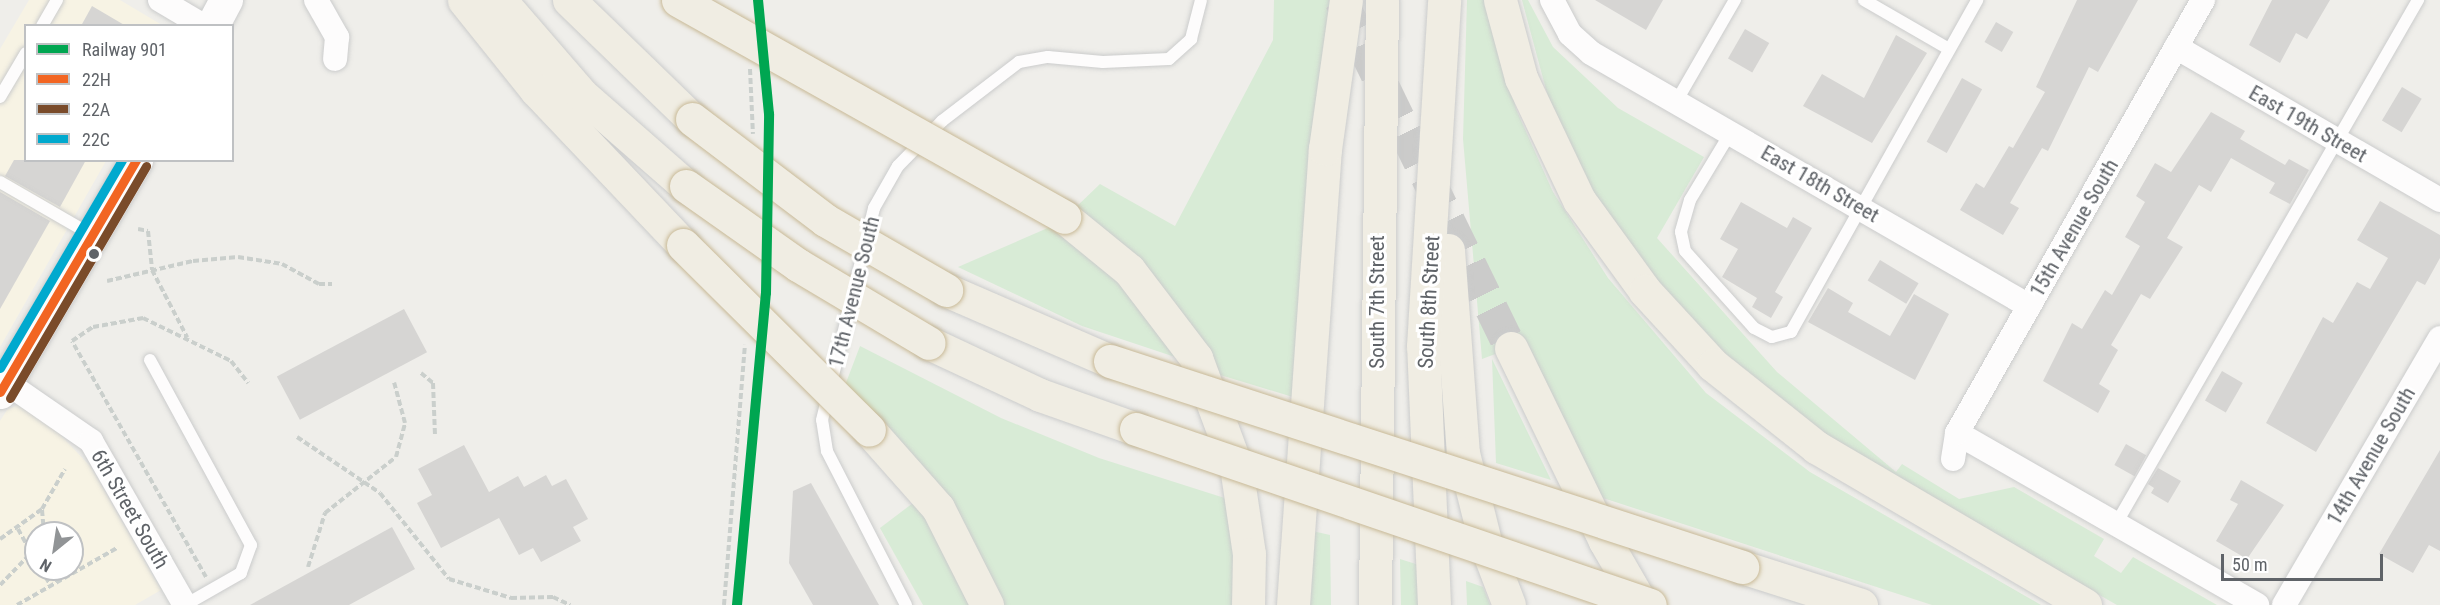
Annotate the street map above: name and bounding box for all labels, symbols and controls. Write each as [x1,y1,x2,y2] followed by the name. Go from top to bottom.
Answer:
[24,24,234,162] legend
[82,39,167,60] text: Railway 901
[82,69,111,90] text: 22H
[2244,80,2372,168] street label: East 19th Street
[82,99,110,120] text: 22A
[82,129,110,150] text: 22C
[1756,140,1884,228] street label: East 18th Street
[2024,155,2124,301] street label: 15th Avenue South
[823,214,885,370] street label: 17th Avenue South
[1364,235,1390,369] street label: South 7th Street
[1413,235,1445,369] street label: South 8th Street
[88,248,100,260] unlabelled marker
[2321,383,2421,529] street label: 14th Avenue South
[86,445,174,573] street label: 6th Street South
[24,521,84,581] north arrow
[2224,542,2386,580] scale bar
[2232,554,2267,575] text: 50 m
[37,555,55,576] text: N

